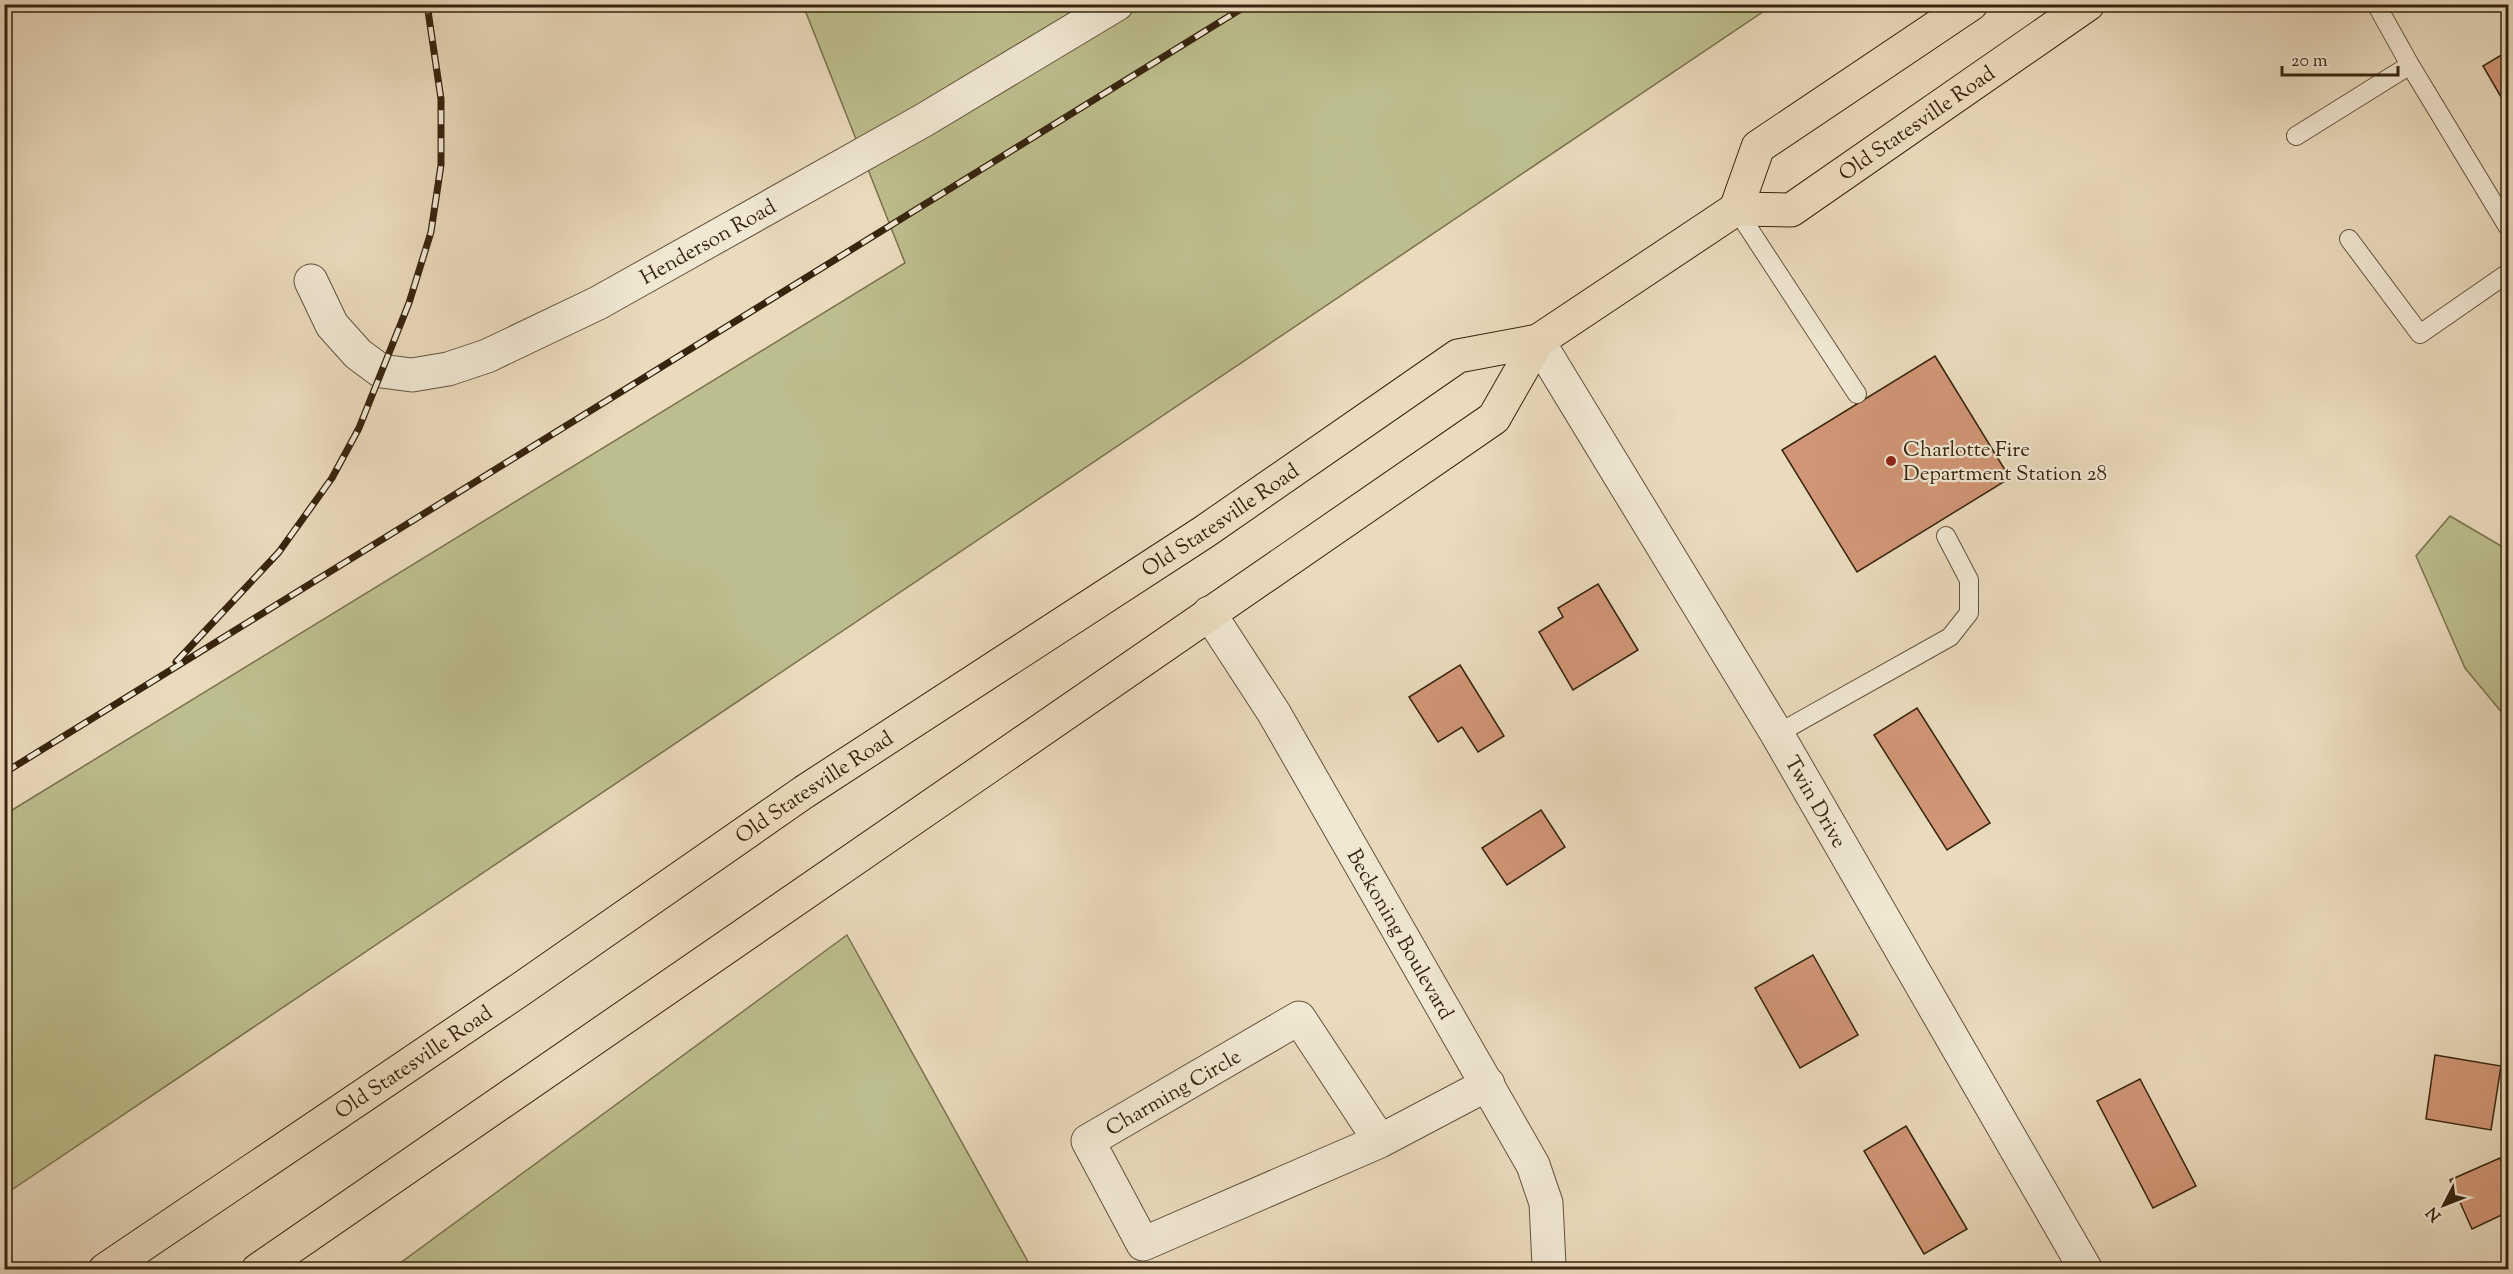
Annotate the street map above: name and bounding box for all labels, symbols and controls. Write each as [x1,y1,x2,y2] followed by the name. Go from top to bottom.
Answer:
[2282,39,2398,77] scale bar
[2291,49,2328,75] text: 20 m
[1833,60,2002,189] street label: Old Statesville Road
[635,193,782,293] street label: Henderson Road
[1903,436,2107,490] place label: Charlotte Fire Department Station 28
[1884,454,1898,468] marker: Charlotte Fire Department Station 28
[1136,457,1306,586] street label: Old Statesville Road
[730,725,900,852] street label: Old Statesville Road
[1776,751,1853,854] street label: Twin Drive
[1338,844,1460,1026] street label: Beckoning Boulevard
[330,999,499,1127] street label: Old Statesville Road
[1101,1043,1247,1145] street label: Charming Circle
[2414,1175,2474,1235] north arrow
[2422,1201,2448,1226] text: N

